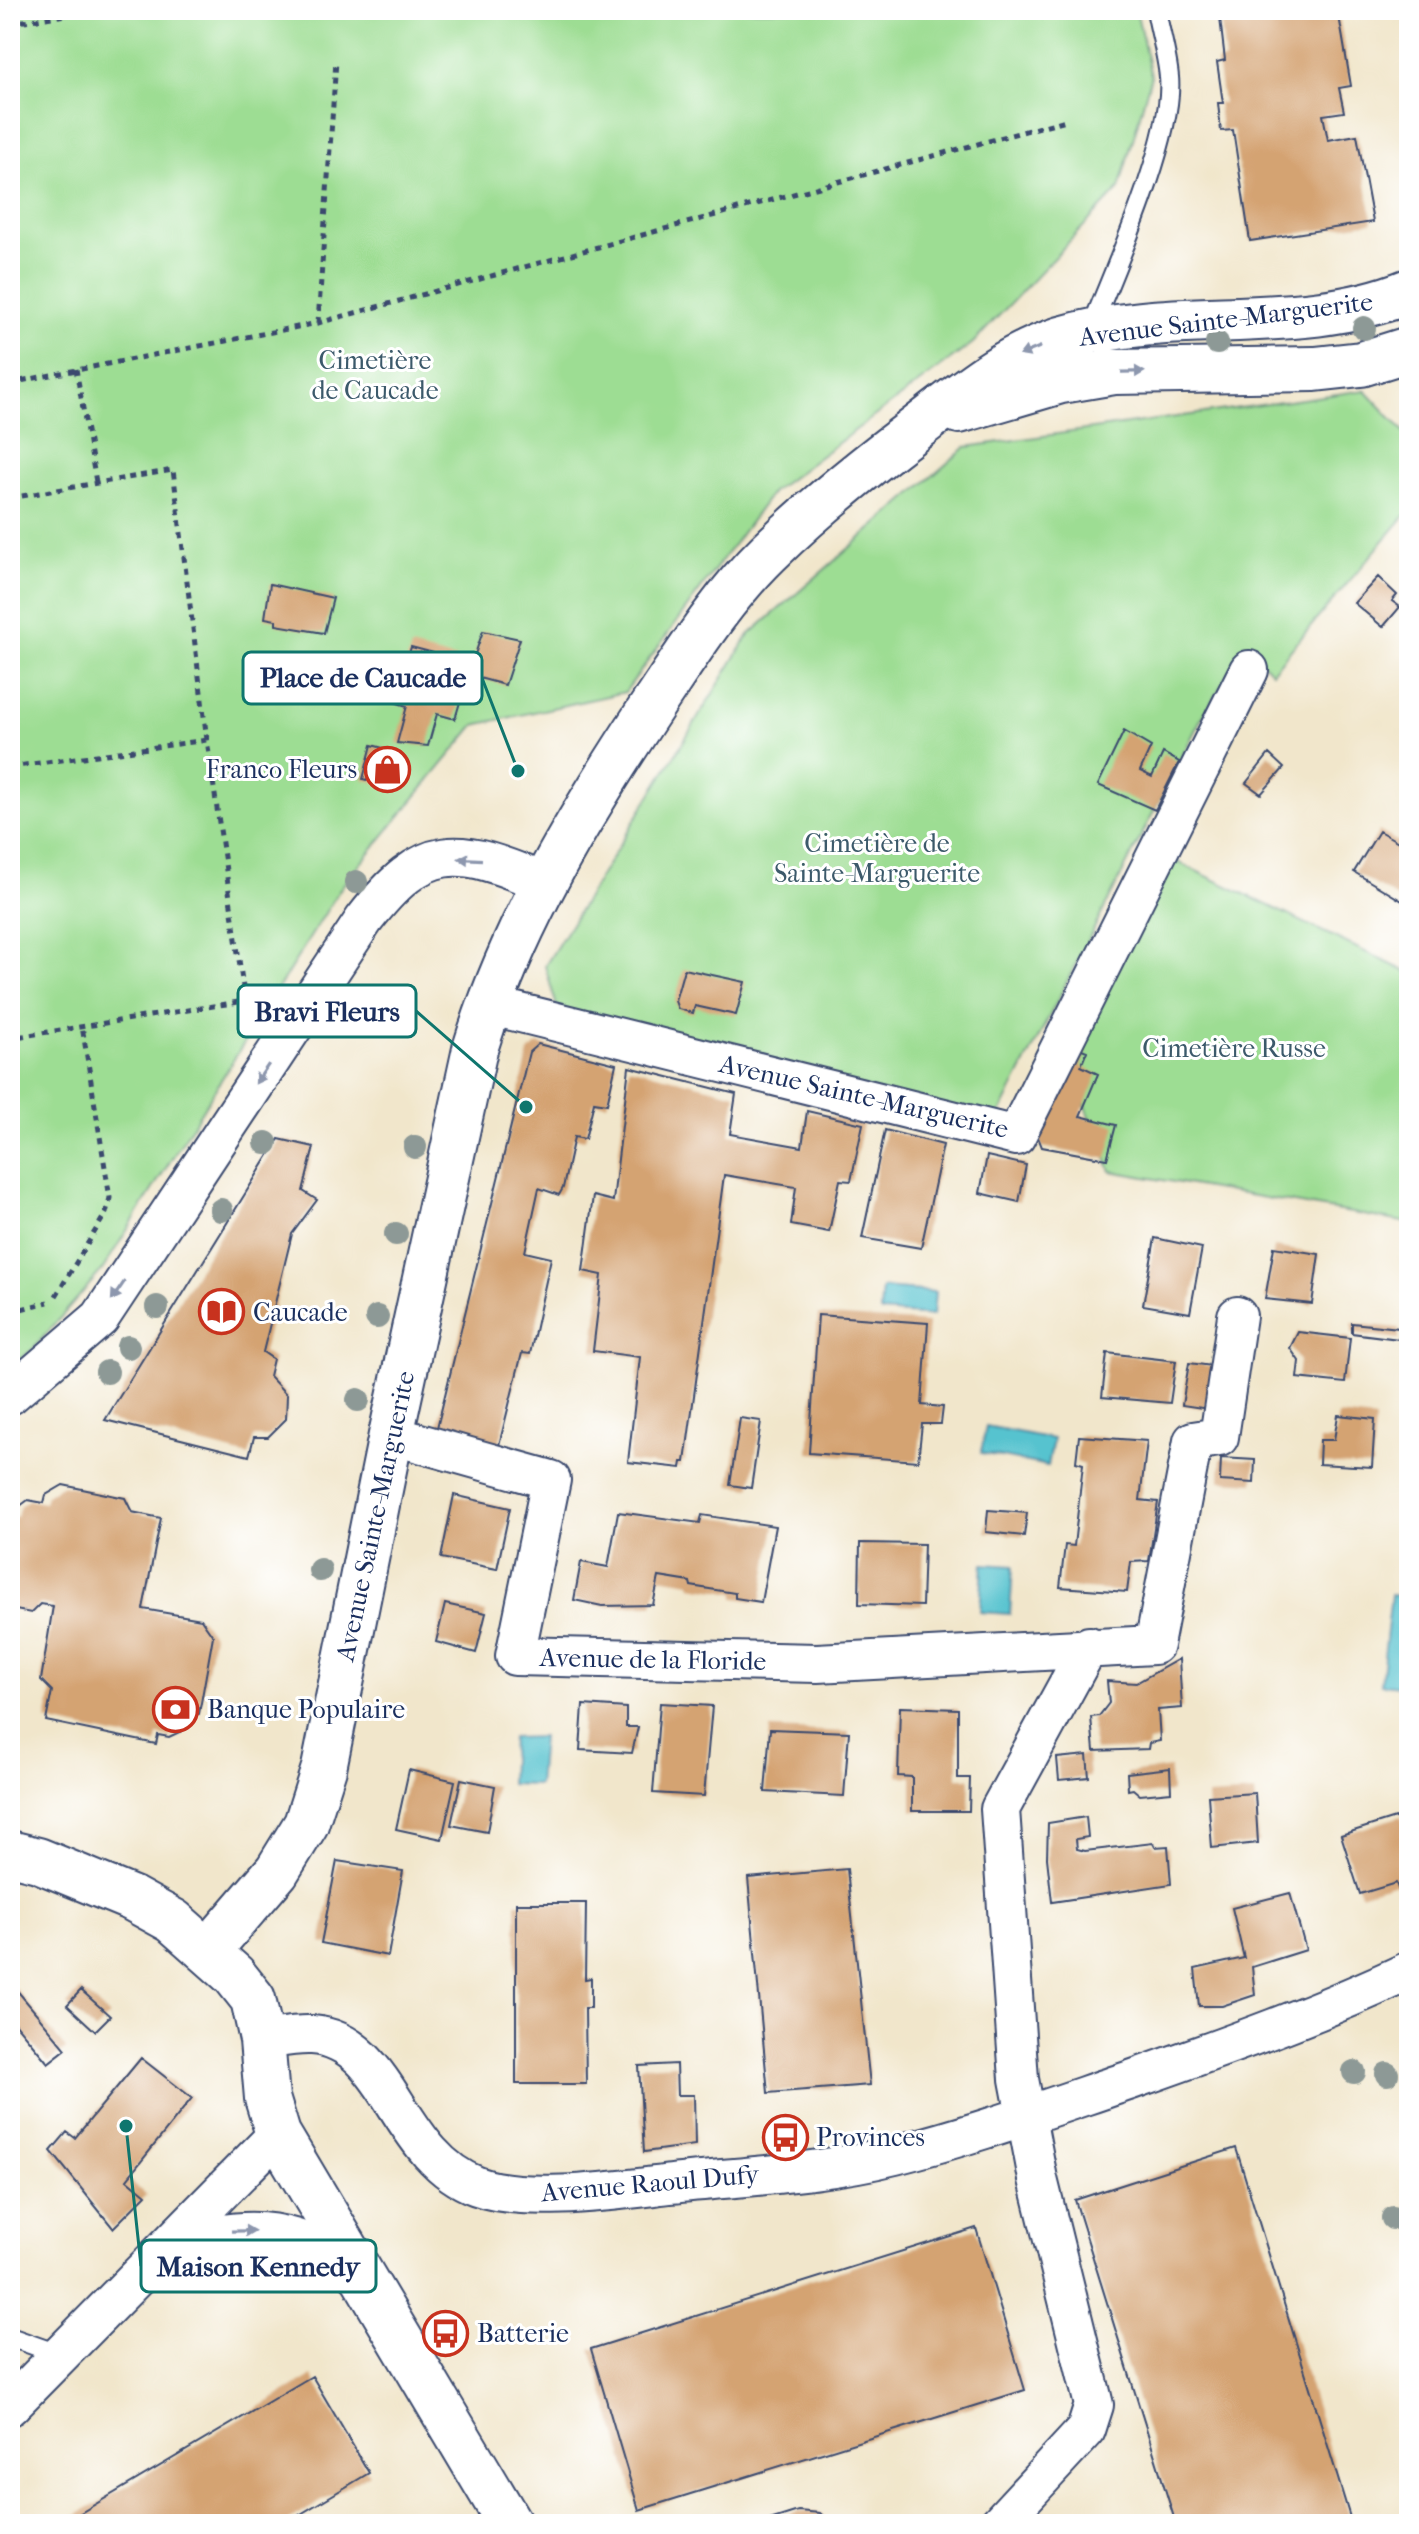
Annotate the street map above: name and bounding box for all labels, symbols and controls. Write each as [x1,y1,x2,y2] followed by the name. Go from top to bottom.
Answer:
[1076,286,1375,353] street label: Avenue Sainte-Marguerite
[1018,344,1042,357] one-way arrow
[311,345,439,406] park label: Cimetière de Caucade
[1121,366,1146,378] one-way arrow
[243,652,482,704] callout: Place de Caucade
[260,661,466,694] text: Place de Caucade
[364,745,412,793] shop icon: Franco Fleurs
[205,754,357,785] place label: Franco Fleurs
[774,828,980,889] park label: Cimetière de Sainte-Marguerite
[457,852,482,865] one-way arrow
[238,985,416,1037] callout: Bravi Fleurs
[254,995,400,1028] text: Bravi Fleurs
[1142,1033,1326,1064] park label: Cimetière Russe
[715,1048,1012,1145] street label: Avenue Sainte-Marguerite
[255,1063,270,1085] one-way arrow
[111,1280,126,1301] one-way arrow
[198,1288,246,1336] library icon: Caucade
[253,1297,348,1328] place label: Caucade
[329,1368,421,1665] street label: Avenue Sainte-Marguerite
[538,1642,767,1677] street label: Avenue de la Floride
[152,1685,200,1733] bank icon: Banque Populaire
[207,1694,405,1725] place label: Banque Populaire
[761,2113,809,2161] bus stop icon: Provinces
[816,2122,925,2153] place label: Provinces
[539,2158,761,2209] street label: Avenue Raoul Dufy
[231,2225,257,2238] one-way arrow
[141,2240,376,2292] callout: Maison Kennedy
[156,2250,362,2283] text: Maison Kennedy
[422,2309,470,2357] bus stop icon: Batterie
[477,2318,569,2349] place label: Batterie

